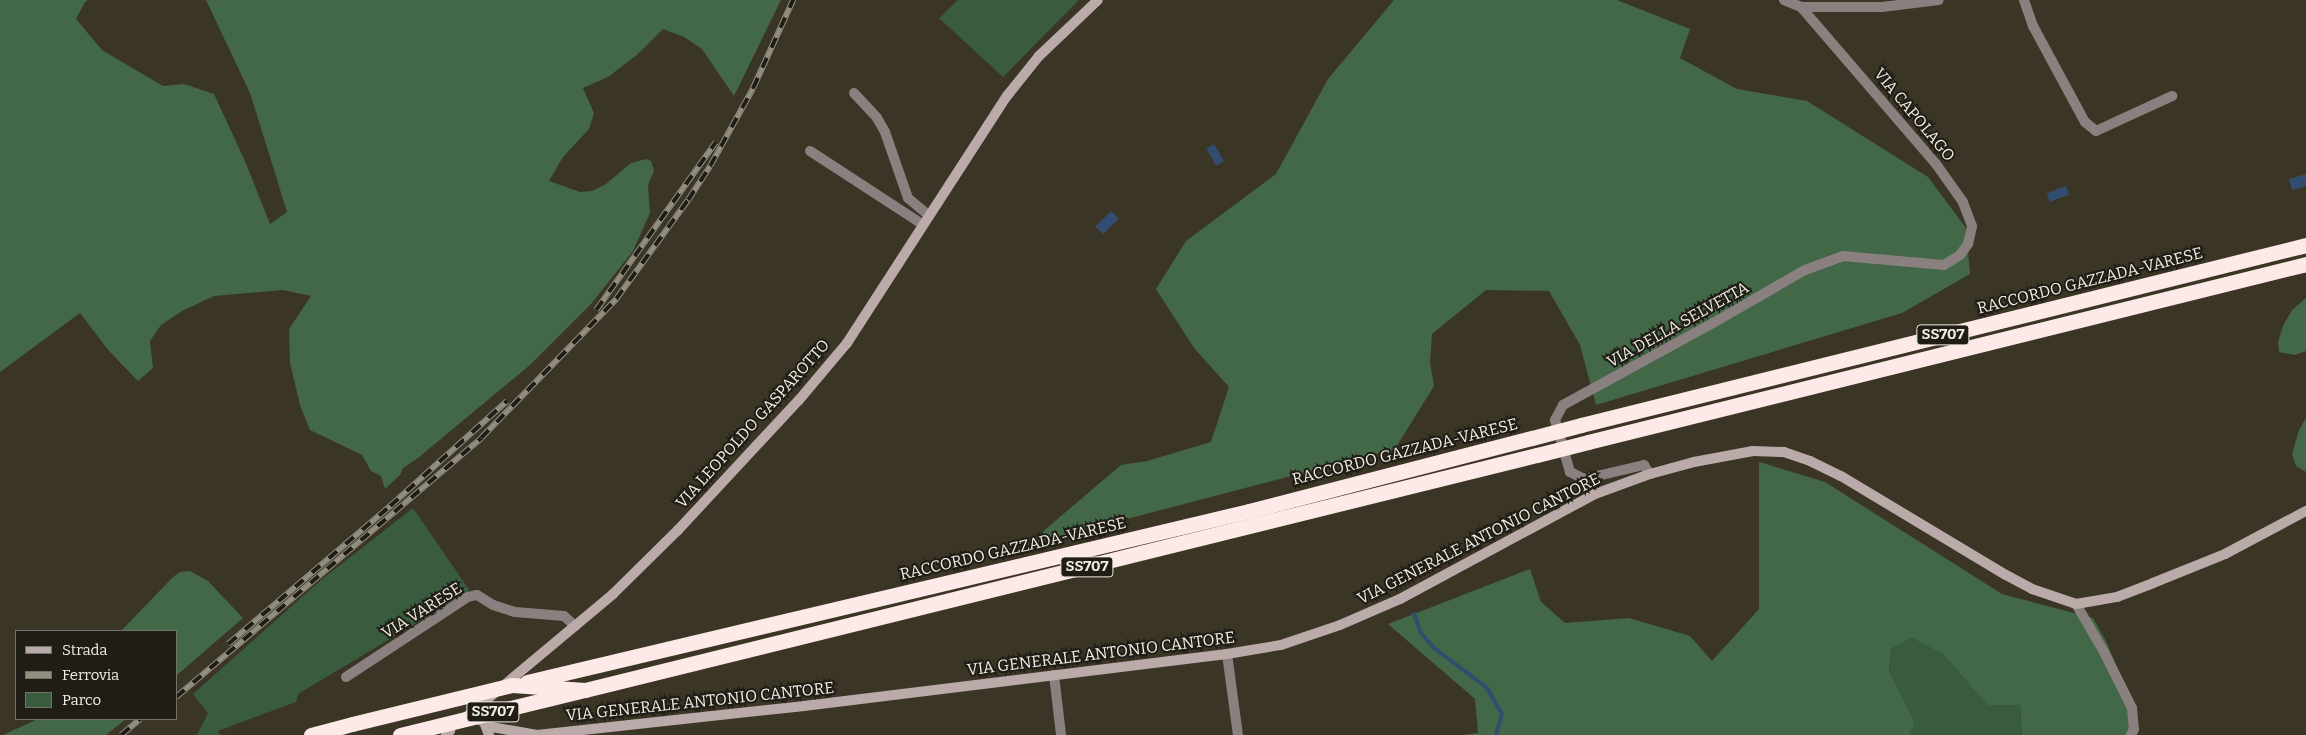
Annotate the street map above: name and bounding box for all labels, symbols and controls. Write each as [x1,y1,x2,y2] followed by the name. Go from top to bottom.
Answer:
[1870,65,1958,165] street label: VIA CAPOLAGO
[1975,244,2205,318] street label: RACCORDO GAZZADA-VARESE
[1604,278,1752,372] street label: VIA DELLA SELVETTA
[1916,322,1970,348] road number: SS707
[672,336,834,512] street label: VIA LEOPOLDO GASPAROTTO
[1290,415,1520,489] street label: RACCORDO GAZZADA-VARESE
[1355,469,1603,609] street label: VIA GENERALE ANTONIO CANTORE
[898,514,1128,584] street label: RACCORDO GAZZADA-VARESE
[1060,554,1114,580] road number: SS707
[378,579,466,643] street label: VIA VARESE
[966,628,1236,680] street label: VIA GENERALE ANTONIO CANTORE
[15,630,178,720] legend
[62,641,108,659] text: Strada
[62,666,119,684] text: Ferrovia
[565,678,835,726] street label: VIA GENERALE ANTONIO CANTORE
[62,691,101,709] text: Parco
[466,700,520,724] road number: SS707

